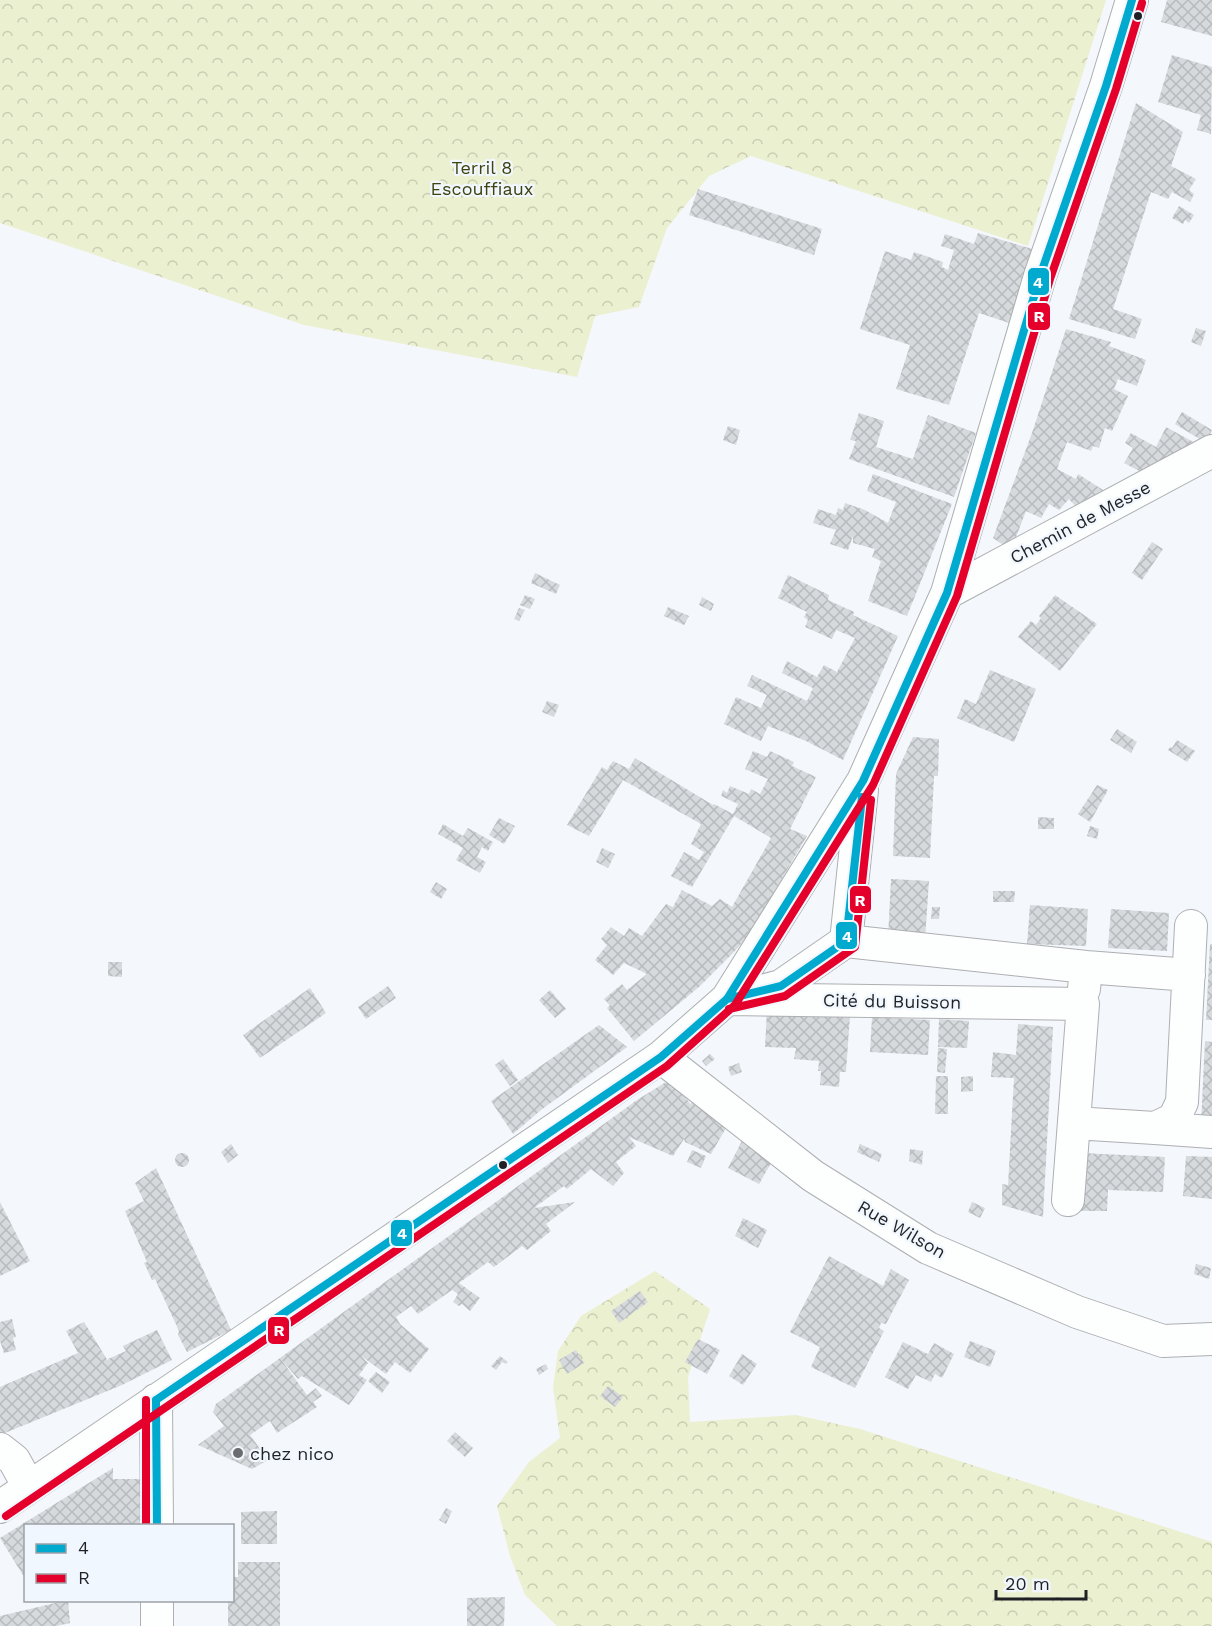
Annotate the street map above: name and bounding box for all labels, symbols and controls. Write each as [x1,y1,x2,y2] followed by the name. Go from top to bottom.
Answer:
[1132,10,1144,22] unlabelled marker
[431,157,533,199] park label: Terril 8 Escouffiaux
[1027,267,1050,296] line badge: 4
[1033,273,1043,292] text: 4
[1027,302,1051,331] line badge: R
[1033,307,1045,326] text: R
[1006,476,1154,568] street label: Chemin de Messe
[849,885,872,914] line badge: R
[854,891,866,910] text: R
[835,921,858,950] line badge: 4
[842,927,852,946] text: 4
[823,989,961,1013] street label: Cité du Buisson
[497,1159,509,1171] unlabelled marker
[854,1195,950,1263] street label: Rue Wilson
[390,1219,413,1247] line badge: 4
[397,1224,407,1243] text: 4
[267,1316,290,1345] line badge: R
[273,1321,285,1340] text: R
[250,1443,334,1464] place label: chez nico
[231,1446,245,1460] marker: chez nico
[24,1524,234,1602] legend
[78,1537,89,1558] text: 4
[996,1563,1086,1601] scale bar
[78,1567,90,1588] text: R
[1005,1573,1050,1594] text: 20 m

